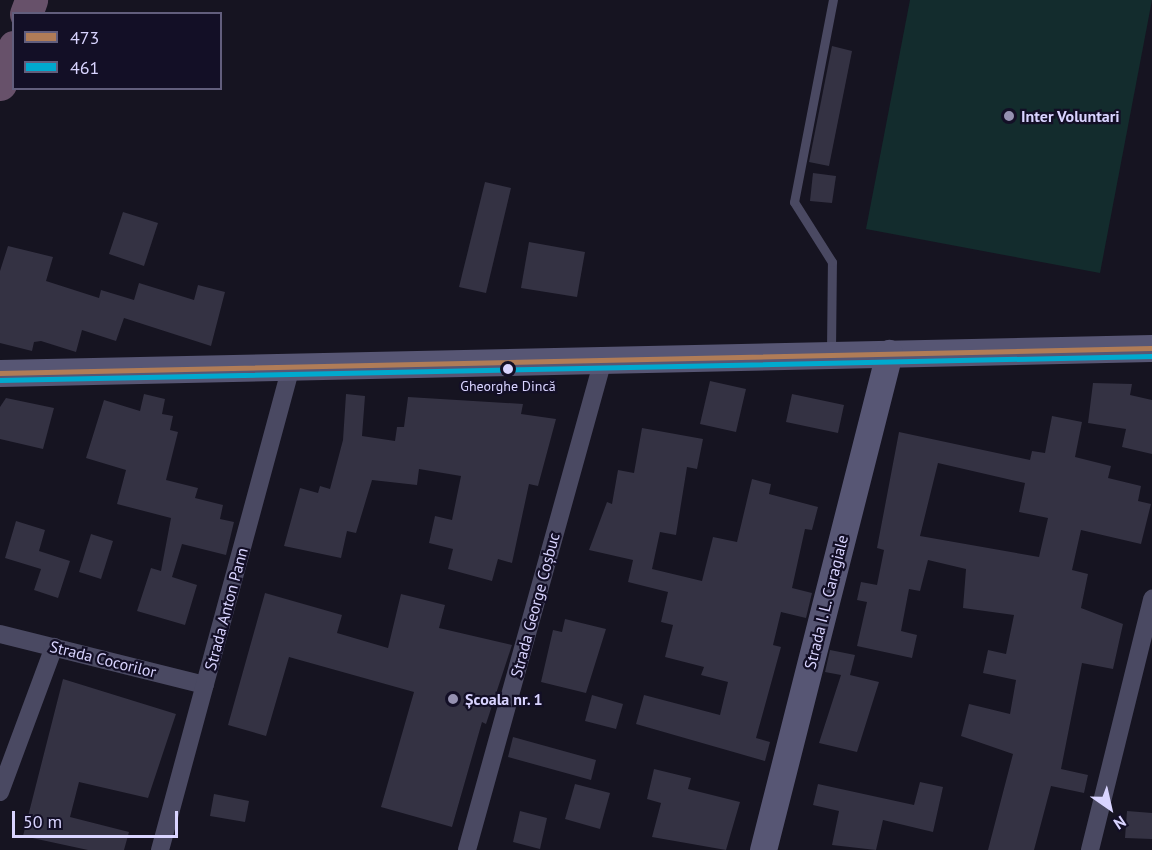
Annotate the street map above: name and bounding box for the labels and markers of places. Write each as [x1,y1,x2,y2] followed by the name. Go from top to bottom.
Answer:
[1021,106,1120,126] place label: Inter Voluntari
[1002,109,1016,123] marker: Inter Voluntari
[502,363,514,375] marker: Gheorghe Dincă
[460,378,556,394] place label: Gheorghe Dincă
[465,689,544,709] place label: Școala nr. 1
[446,692,460,706] marker: Școala nr. 1

